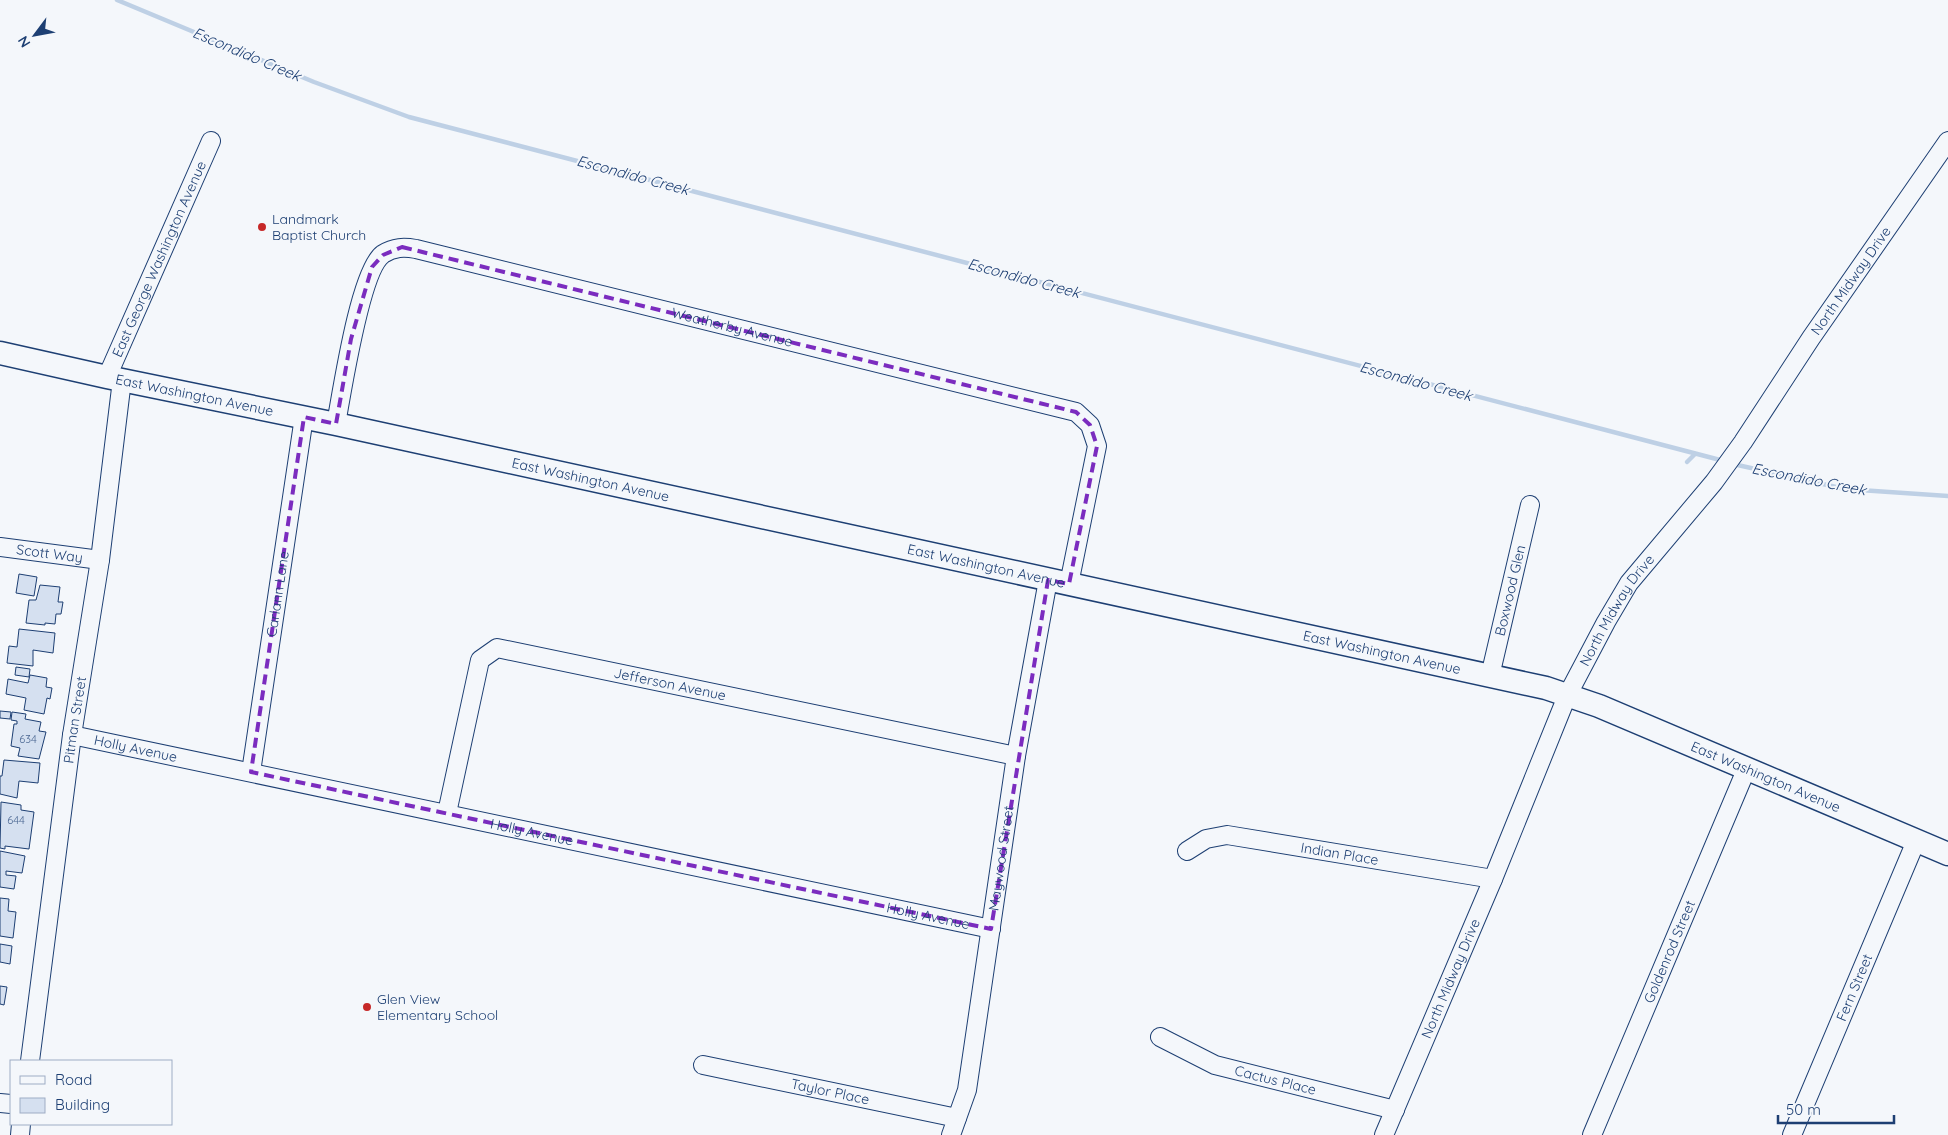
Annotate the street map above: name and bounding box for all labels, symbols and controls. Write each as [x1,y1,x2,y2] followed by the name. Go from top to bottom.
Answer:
[10,10,60,60] north arrow
[190,23,306,86] water label: Escondido Creek
[14,33,34,51] text: N
[575,151,693,200] water label: Escondido Creek
[108,158,210,360] street label: East George Washington Avenue
[272,210,366,244] place label: Landmark Baptist Church
[256,221,268,233] marker: Landmark Baptist Church
[1807,223,1895,339] street label: North Midway Drive
[966,254,1084,303] water label: Escondido Creek
[670,303,795,351] street label: Weatherby Avenue
[1358,357,1476,406] water label: Escondido Creek
[114,370,275,420] street label: East Washington Avenue
[510,454,671,505] street label: East Washington Avenue
[1750,459,1870,500] water label: Escondido Creek
[15,540,84,567] street label: Scott Way
[906,540,1067,592] street label: East Washington Avenue
[1491,543,1529,638] street label: Boxwood Glen
[262,550,293,638] street label: Carlann Lane
[1575,551,1658,669] street label: North Midway Drive
[1301,626,1463,678] street label: East Washington Avenue
[612,664,728,704] street label: Jefferson Avenue
[59,675,90,764] street label: Pitman Street
[92,731,179,766] street label: Holly Avenue
[19,732,37,746] house number: 634
[1688,737,1843,816] street label: East Washington Avenue
[984,804,1018,912] street label: Maywood Street
[7,813,25,827] house number: 644
[489,815,575,850] street label: Holly Avenue
[1299,838,1380,869] street label: Indian Place
[1640,897,1699,1006] street label: Goldenrod Street
[885,898,971,933] street label: Holly Avenue
[1417,916,1484,1041] street label: North Midway Drive
[1832,951,1876,1024] street label: Fern Street
[377,990,498,1024] place label: Glen View Elementary School
[361,1001,373,1013] marker: Glen View Elementary School
[10,1060,172,1125] legend
[1233,1061,1318,1099] street label: Cactus Place
[55,1070,92,1089] text: Road
[789,1075,871,1109] street label: Taylor Place
[1778,1092,1894,1124] scale bar
[55,1095,110,1114] text: Building
[1786,1100,1821,1119] text: 50 m

